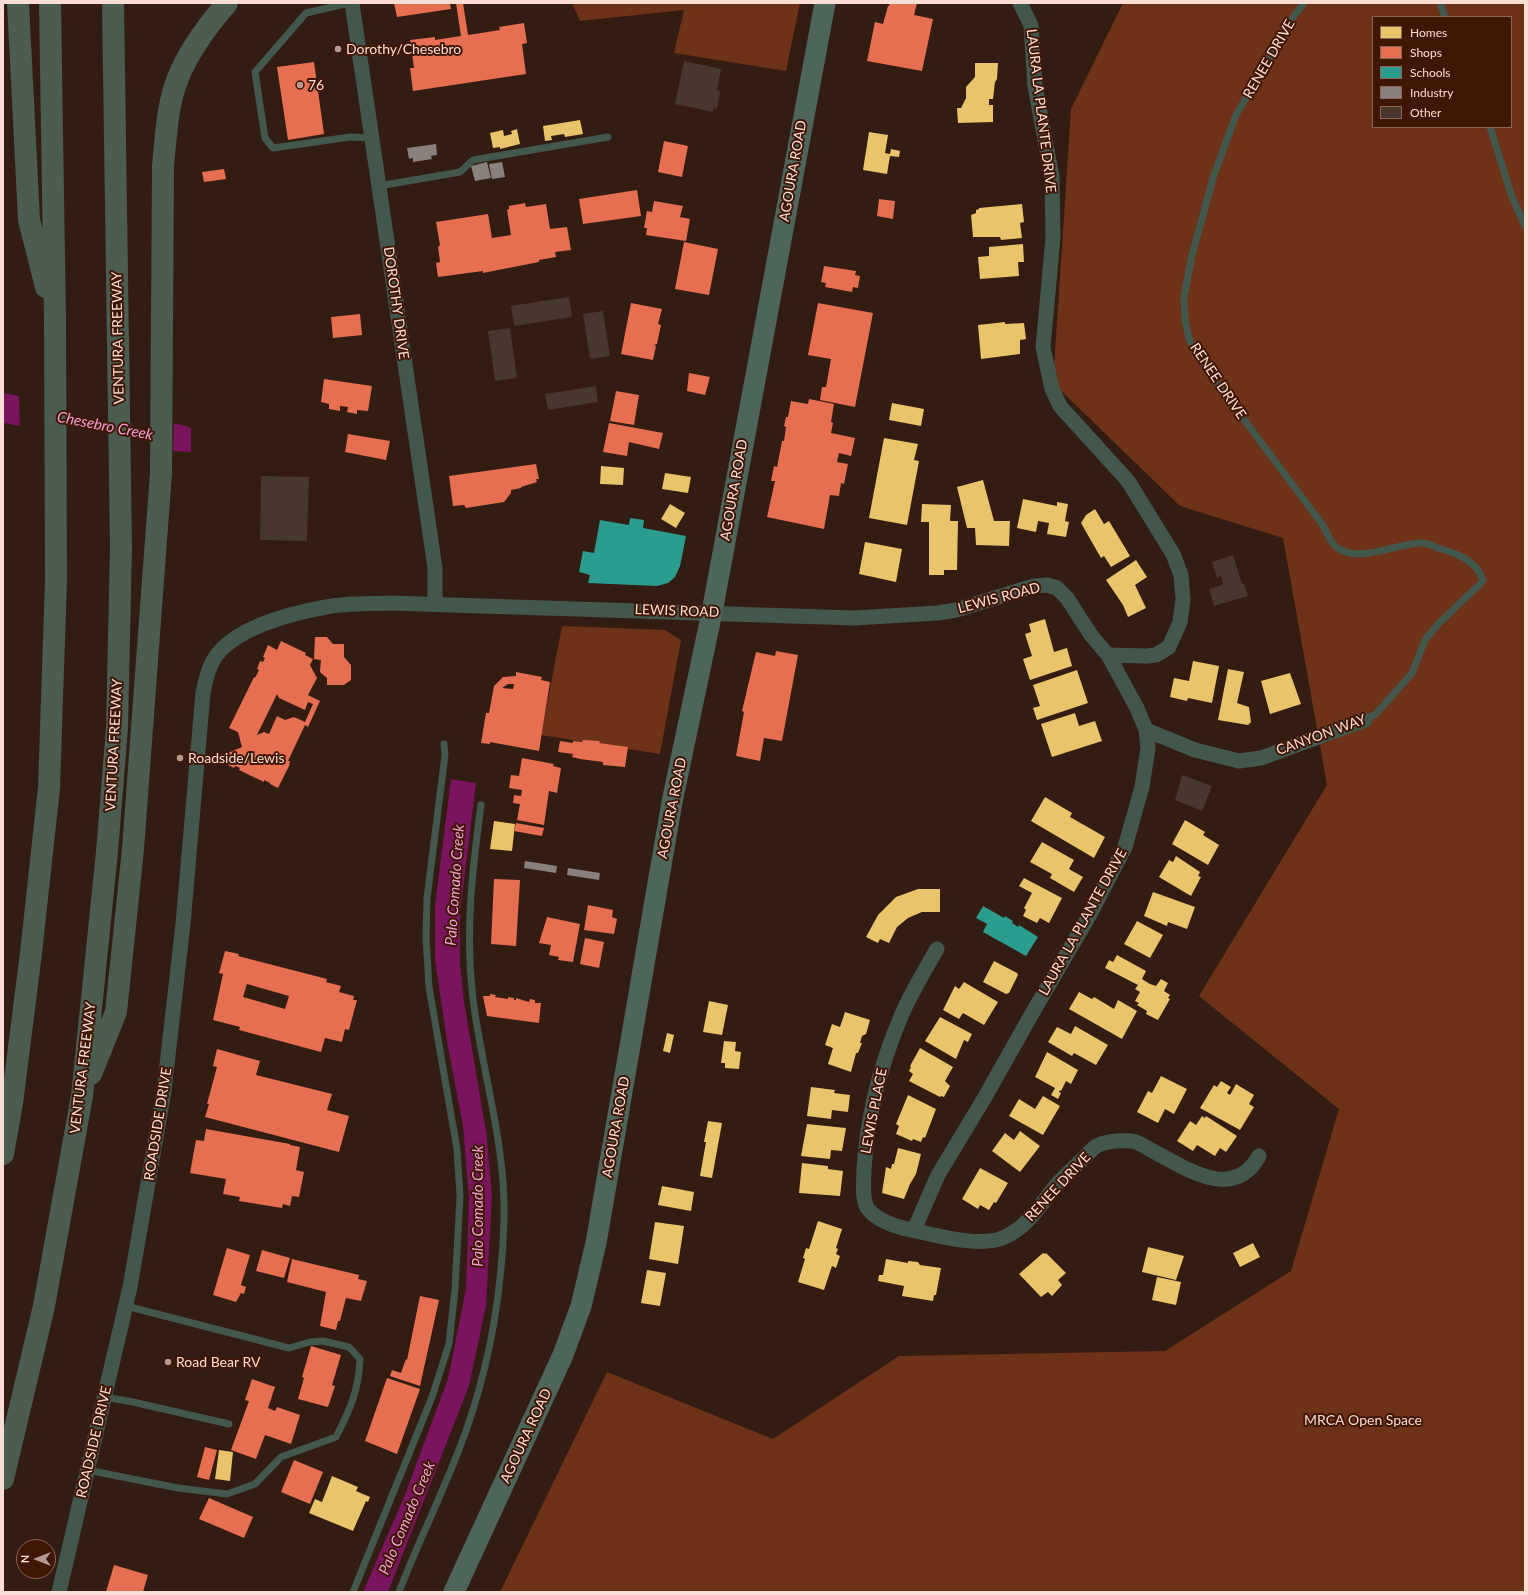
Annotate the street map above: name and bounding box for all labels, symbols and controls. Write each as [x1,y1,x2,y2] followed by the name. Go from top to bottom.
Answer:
[1372,16,1512,128] legend
[1240,17,1298,101] street label: RENEE DRIVE
[1410,25,1447,40] text: Homes
[1023,28,1059,194] street label: LAURA LA PLANTE DRIVE
[346,41,461,57] place label: Dorothy/Chesebro
[333,44,343,54] marker: Dorothy/Chesebro
[1410,45,1442,60] text: Shops
[1410,65,1451,80] text: Schools
[308,77,324,93] place label: 76
[295,80,305,90] marker: 76
[1410,85,1453,100] text: Industry
[1410,105,1441,120] text: Other
[776,119,810,223] street label: AGOURA ROAD
[380,246,412,360] street label: DOROTHY DRIVE
[108,272,128,404] street label: VENTURA FREEWAY
[1186,340,1250,422] street label: RENEE DRIVE
[56,408,154,444] water label: Chesebro Creek
[717,438,751,542] street label: AGOURA ROAD
[956,579,1042,617] street label: LEWIS ROAD
[634,601,720,621] street label: LEWIS ROAD
[102,678,126,812] street label: VENTURA FREEWAY
[1274,711,1368,759] street label: CANYON WAY
[188,750,284,766] place label: Roadside/Lewis
[175,753,185,763] marker: Roadside/Lewis
[654,756,690,860] street label: AGOURA ROAD
[442,824,468,946] water label: Palo Comado Creek
[1036,846,1130,998] street label: LAURA LA PLANTE DRIVE
[67,1001,99,1135] street label: VENTURA FREEWAY
[141,1066,175,1182] street label: ROADSIDE DRIVE
[857,1067,891,1155] street label: LEWIS PLACE
[599,1075,633,1179] street label: AGOURA ROAD
[469,1145,487,1267] water label: Palo Comado Creek
[1022,1149,1094,1225] street label: RENEE DRIVE
[176,1354,261,1370] place label: Road Bear RV
[163,1357,173,1367] marker: Road Bear RV
[73,1384,115,1500] street label: ROADSIDE DRIVE
[497,1386,555,1486] street label: AGOURA ROAD
[1304,1412,1422,1428] park label: MRCA Open Space
[375,1459,439,1577] water label: Palo Comado Creek
[16,1539,56,1579] north arrow
[18,1555,31,1563] text: N

